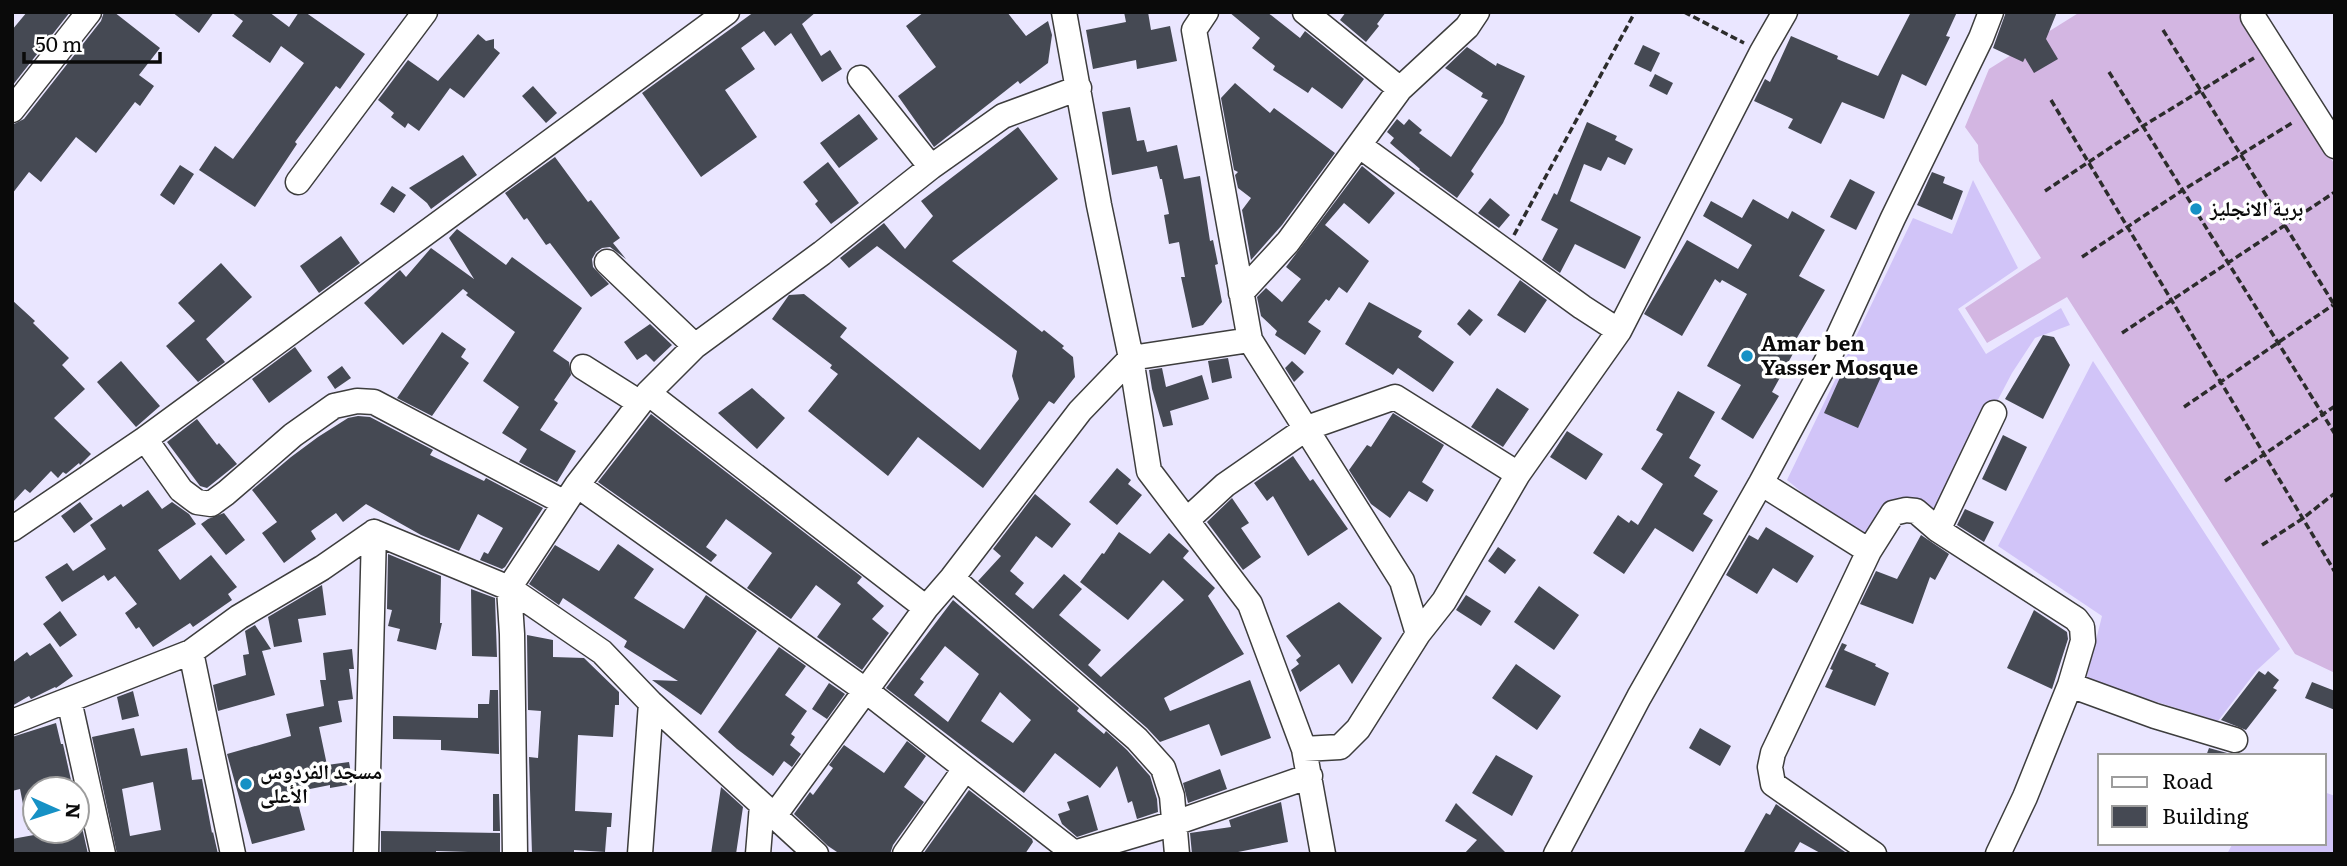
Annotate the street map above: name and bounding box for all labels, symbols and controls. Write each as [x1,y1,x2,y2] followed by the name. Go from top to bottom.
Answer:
[24,21,161,65] scale bar
[35,27,82,58] text: 50 m
[2209,191,2303,222] place label: برية الانجليز
[2188,201,2204,217] marker: برية الانجليز
[1761,326,1918,381] place label: Amar ben Yasser Mosque
[1739,348,1755,364] marker: Amar ben Yasser Mosque
[260,754,382,809] place label: مسجد الفردوس الأعلى
[2098,754,2326,845] legend
[2162,764,2213,795] text: Road
[21,775,91,845] north arrow
[238,776,254,792] marker: مسجد الفردوس الأعلى
[2162,799,2249,830] text: Building
[60,802,88,820] text: N

